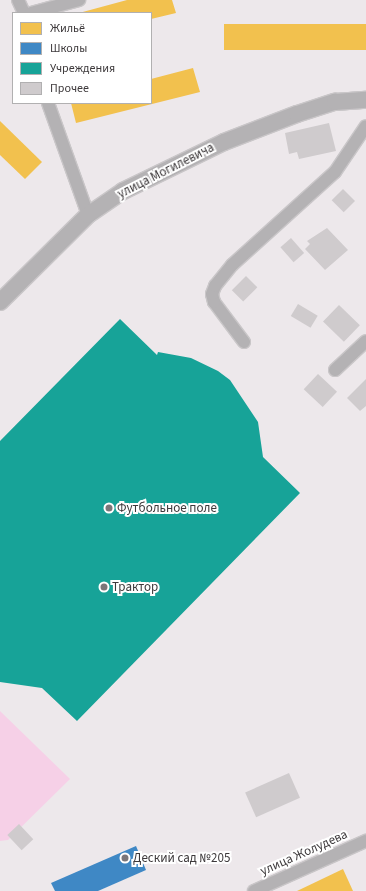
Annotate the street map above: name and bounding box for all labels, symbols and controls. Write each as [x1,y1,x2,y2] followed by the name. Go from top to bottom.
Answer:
[12,12,152,104] legend
[50,20,85,37] text: Жильё
[50,40,87,57] text: Школы
[50,60,115,77] text: Учреждения
[50,80,89,97] text: Прочее
[115,140,217,202] street label: улица Могилевича
[117,500,217,516] place label: Футбольное поле
[104,503,114,513] marker: Футбольное поле
[112,579,158,595] place label: Трактор
[99,582,109,592] marker: Трактор
[258,827,350,879] street label: улица Жолудева
[133,850,230,866] place label: Деский сад №205
[120,853,130,863] marker: Деский сад №205

